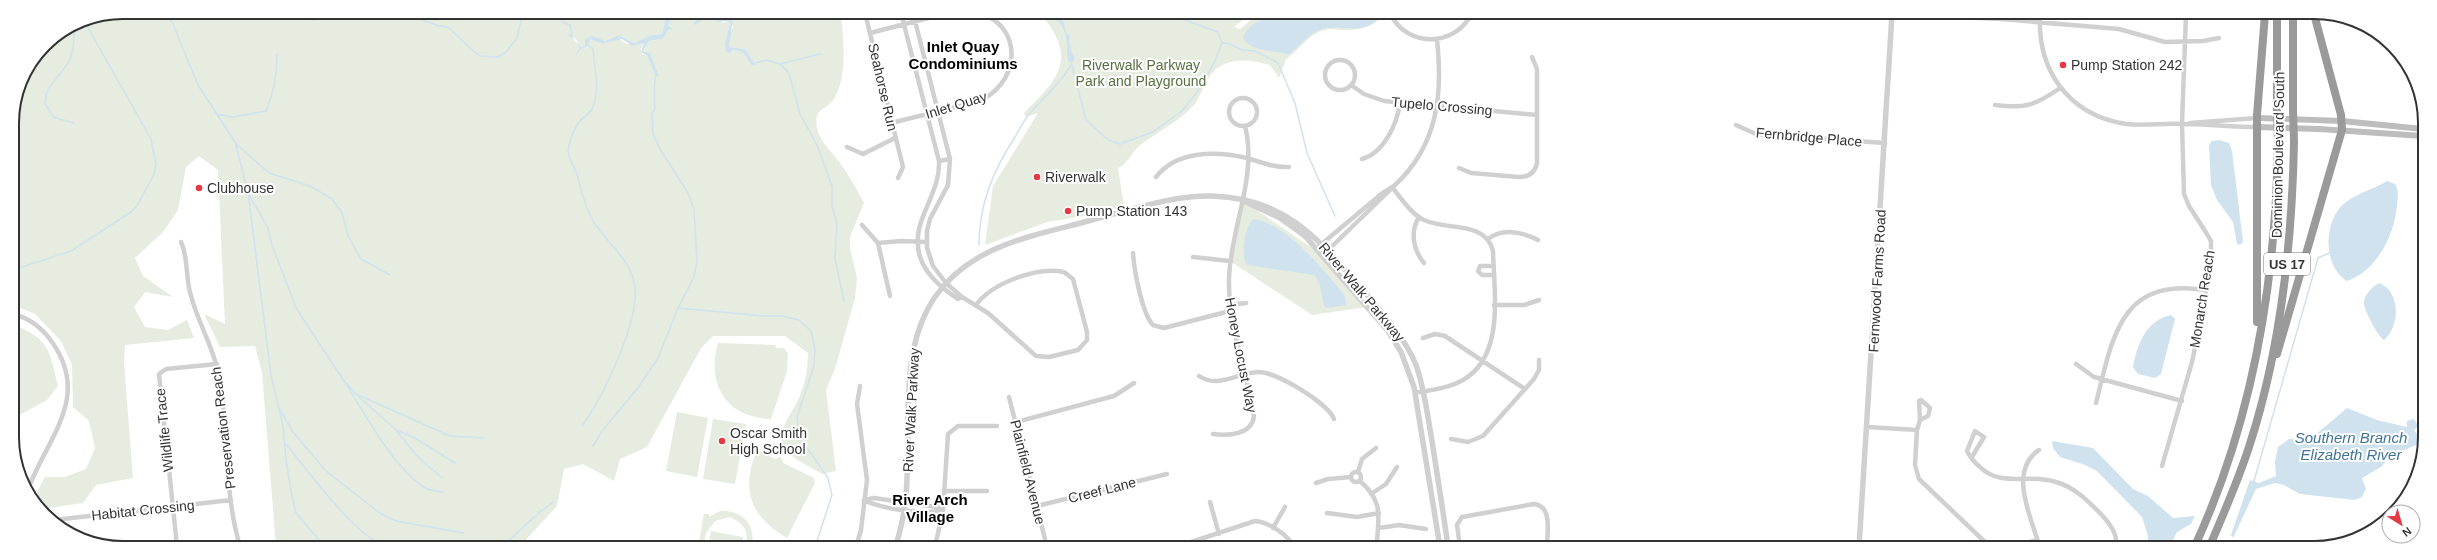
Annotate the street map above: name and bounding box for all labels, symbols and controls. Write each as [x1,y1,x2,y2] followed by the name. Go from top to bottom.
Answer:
[908,38,1018,72] district label: Inlet Quay Condominiums
[865,42,901,132] street label: Seahorse Run
[1076,57,1206,89] park label: Riverwalk Parkway Park and Playground
[2071,57,2183,73] place label: Pump Station 242
[2058,60,2068,70] marker: Pump Station 242
[2269,72,2287,238] street label: Dominion Boulevard South
[923,88,989,122] street label: Inlet Quay
[1391,94,1493,118] street label: Tupelo Crossing
[1755,124,1863,150] street label: Fernbridge Place
[1045,169,1107,185] place label: Riverwalk
[1032,172,1042,182] marker: Riverwalk
[207,180,274,196] place label: Clubhouse
[194,183,204,193] marker: Clubhouse
[1076,203,1188,219] place label: Pump Station 143
[1063,206,1073,216] marker: Pump Station 143
[1865,209,1889,353] street label: Fernwood Farms Road
[1316,239,1408,345] street label: River Walk Parkway
[2186,249,2218,349] street label: Monarch Reach
[2264,253,2310,275] road number: US 17
[1222,296,1260,414] street label: Honey Locust Way
[900,347,922,473] street label: River Walk Parkway
[208,366,238,490] street label: Preservation Reach
[152,387,176,473] street label: Wildlife Trace
[1007,418,1049,526] street label: Plainfield Avenue
[730,425,807,457] place label: Oscar Smith High School
[2295,429,2407,463] water label: Southern Branch Elizabeth River
[717,436,727,446] marker: Oscar Smith High School
[1066,474,1138,506] street label: Creef Lane
[892,491,968,525] district label: River Arch Village
[91,497,195,523] street label: Habitat Crossing
[2381,504,2421,544] north arrow
[2400,525,2414,539] text: N

